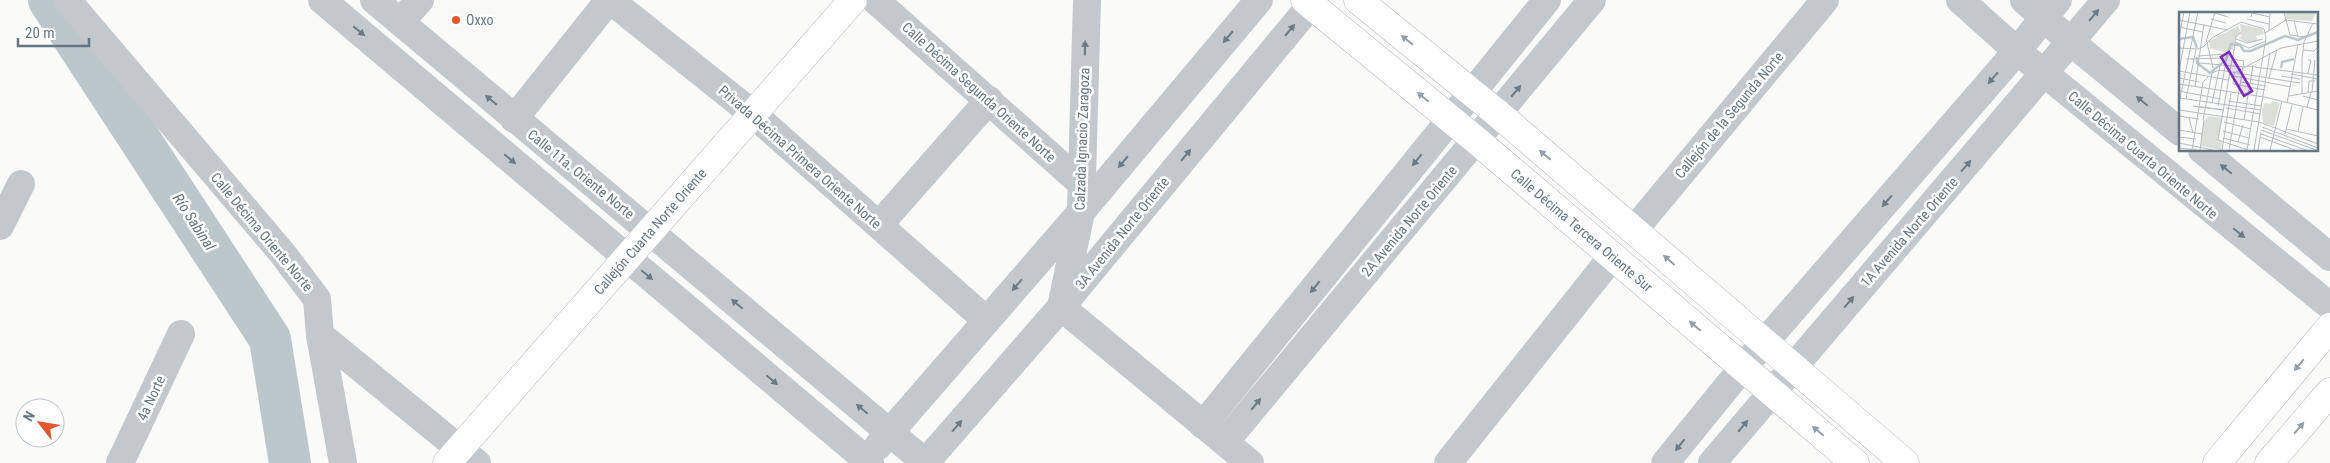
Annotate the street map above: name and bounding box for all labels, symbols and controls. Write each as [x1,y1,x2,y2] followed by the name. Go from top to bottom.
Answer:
[2088,9,2099,21] one-way arrow
[466,12,494,28] place label: Oxxo
[2179,12,2318,151] inset map
[450,14,462,26] marker: Oxxo
[18,15,89,47] scale bar
[899,19,1059,165] street label: Calle Décima Segunda Oriente Norte
[25,24,55,42] text: 20 m
[1285,24,1296,37] one-way arrow
[352,26,365,37] one-way arrow
[1222,31,1233,44] one-way arrow
[1400,35,1413,46] one-way arrow
[1082,39,1090,55] one-way arrow
[1672,48,1787,181] street label: Callejón de la Segunda Norte
[1072,67,1092,211] street label: Calzada Ignacio Zaragoza
[1988,71,1999,84] one-way arrow
[716,82,885,232] street label: Privada Décima Primera Oriente Norte
[1510,84,1521,97] one-way arrow
[2065,88,2221,222] street label: Calle Décima Cuarta Oriente Norte
[1417,92,1430,103] one-way arrow
[485,94,498,105] one-way arrow
[2136,95,2149,106] one-way arrow
[524,126,638,222] street label: Calle 11a. Oriente Norte
[1180,149,1192,161] one-way arrow
[1539,149,1552,160] one-way arrow
[504,153,516,164] one-way arrow
[1412,154,1423,167] one-way arrow
[1118,156,1129,168] one-way arrow
[1960,160,1972,172] one-way arrow
[1358,162,1460,280] street label: 2A Avenida Norte Oriente
[2220,164,2233,175] one-way arrow
[591,165,710,298] street label: Callejón Cuarta Norte Oriente
[1508,165,1656,295] street label: Calle Décima Tercera Oriente Sur
[208,170,317,295] street label: Calle Décima Oriente Norte
[1072,173,1172,292] street label: 3A Avenida Norte Oriente
[1857,174,1961,290] street label: 1A Avenida Norte Oriente
[169,190,219,254] water label: Río Sabinal
[1881,194,1893,206] one-way arrow
[2232,228,2245,239] one-way arrow
[1663,255,1676,266] one-way arrow
[641,270,654,281] one-way arrow
[1012,279,1023,291] one-way arrow
[1309,280,1320,293] one-way arrow
[1843,297,1855,309] one-way arrow
[732,298,744,310] one-way arrow
[1689,320,1702,331] one-way arrow
[2293,358,2304,371] one-way arrow
[134,373,169,423] street label: 4a Norte
[765,374,777,386] one-way arrow
[15,398,65,448] north arrow
[1250,398,1261,411] one-way arrow
[856,403,868,415] one-way arrow
[20,409,38,424] text: N
[1738,419,1749,432] one-way arrow
[952,420,963,433] one-way arrow
[2294,421,2305,434] one-way arrow
[1812,426,1825,437] one-way arrow
[1674,438,1685,451] one-way arrow

